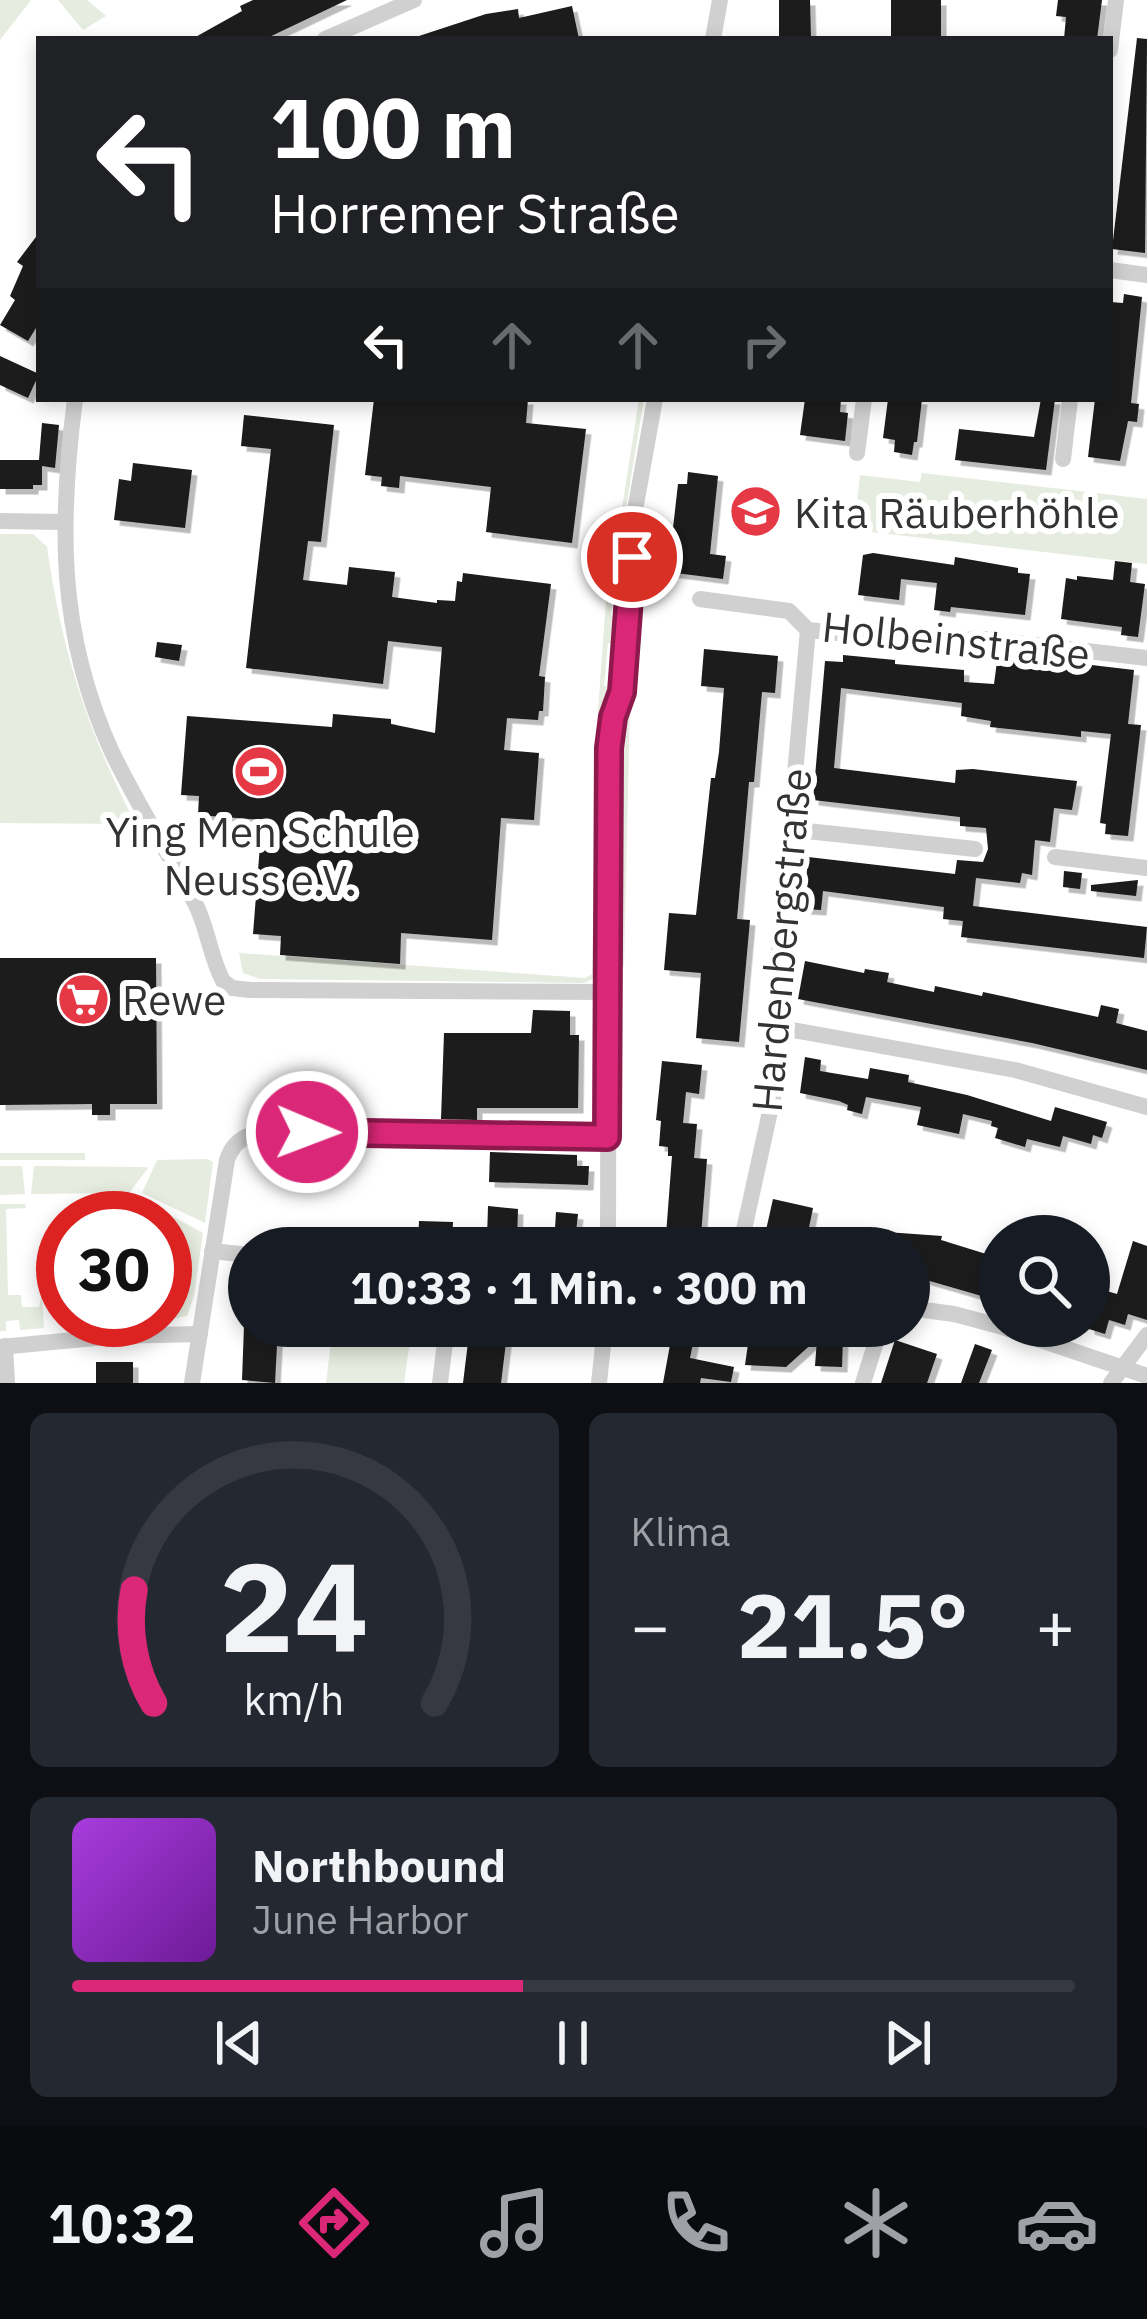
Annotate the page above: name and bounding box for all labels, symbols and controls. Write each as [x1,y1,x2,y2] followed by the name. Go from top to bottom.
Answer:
[270,72,516,181] text: 100 m
[72,84,228,240] icon: left
[270,178,680,248] text: Horremer Straße
[353,312,419,378] icon: left
[479,312,545,378] icon: ahead
[605,312,671,378] icon: ahead
[731,312,797,378] icon: right
[727,484,783,540] school or university icon: Kita Räuberhöhle
[794,485,1120,540] place label: Kita Räuberhöhle
[581,506,683,608] pin
[599,524,665,590] icon: arrive
[819,599,1093,681] street label: Holbeinstraße
[232,744,288,800] sports icon: Ying Men Schule Neuss e.V.
[739,766,823,1114] street label: Hardenbergstraße
[105,804,415,907] place label: Ying Men Schule Neuss e.V.
[55,971,111,1027] supermarket icon: Rewe
[122,972,226,1027] place label: Rewe
[244,1069,370,1195] position arrow
[36,1191,192,1347] speed limit sign: 30
[978,1215,1110,1347] map controls
[978,1215,1110,1347] button: search
[350,1258,808,1316] text: 10:33 · 1 Min. · 300 m
[631,1506,730,1557] text: Klima
[219,1524,369,1686] text: 24
[737,1566,969,1683] text: 21.5°
[631,1582,670,1668] text: −
[1035,1582,1075,1668] text: +
[244,1671,345,1727] text: km/h
[252,1836,506,1894] text: Northbound
[252,1894,468,1945] text: June Harbor
[206,2010,272,2076] icon: previous
[540,2010,606,2076] icon: pause
[875,2010,941,2076] icon: next
[292,2181,376,2265] icon: directions
[473,2181,557,2265] icon: music
[654,2181,738,2265] icon: phone
[834,2181,918,2265] icon: climate
[1015,2181,1099,2265] icon: car
[48,2188,196,2258] text: 10:32

